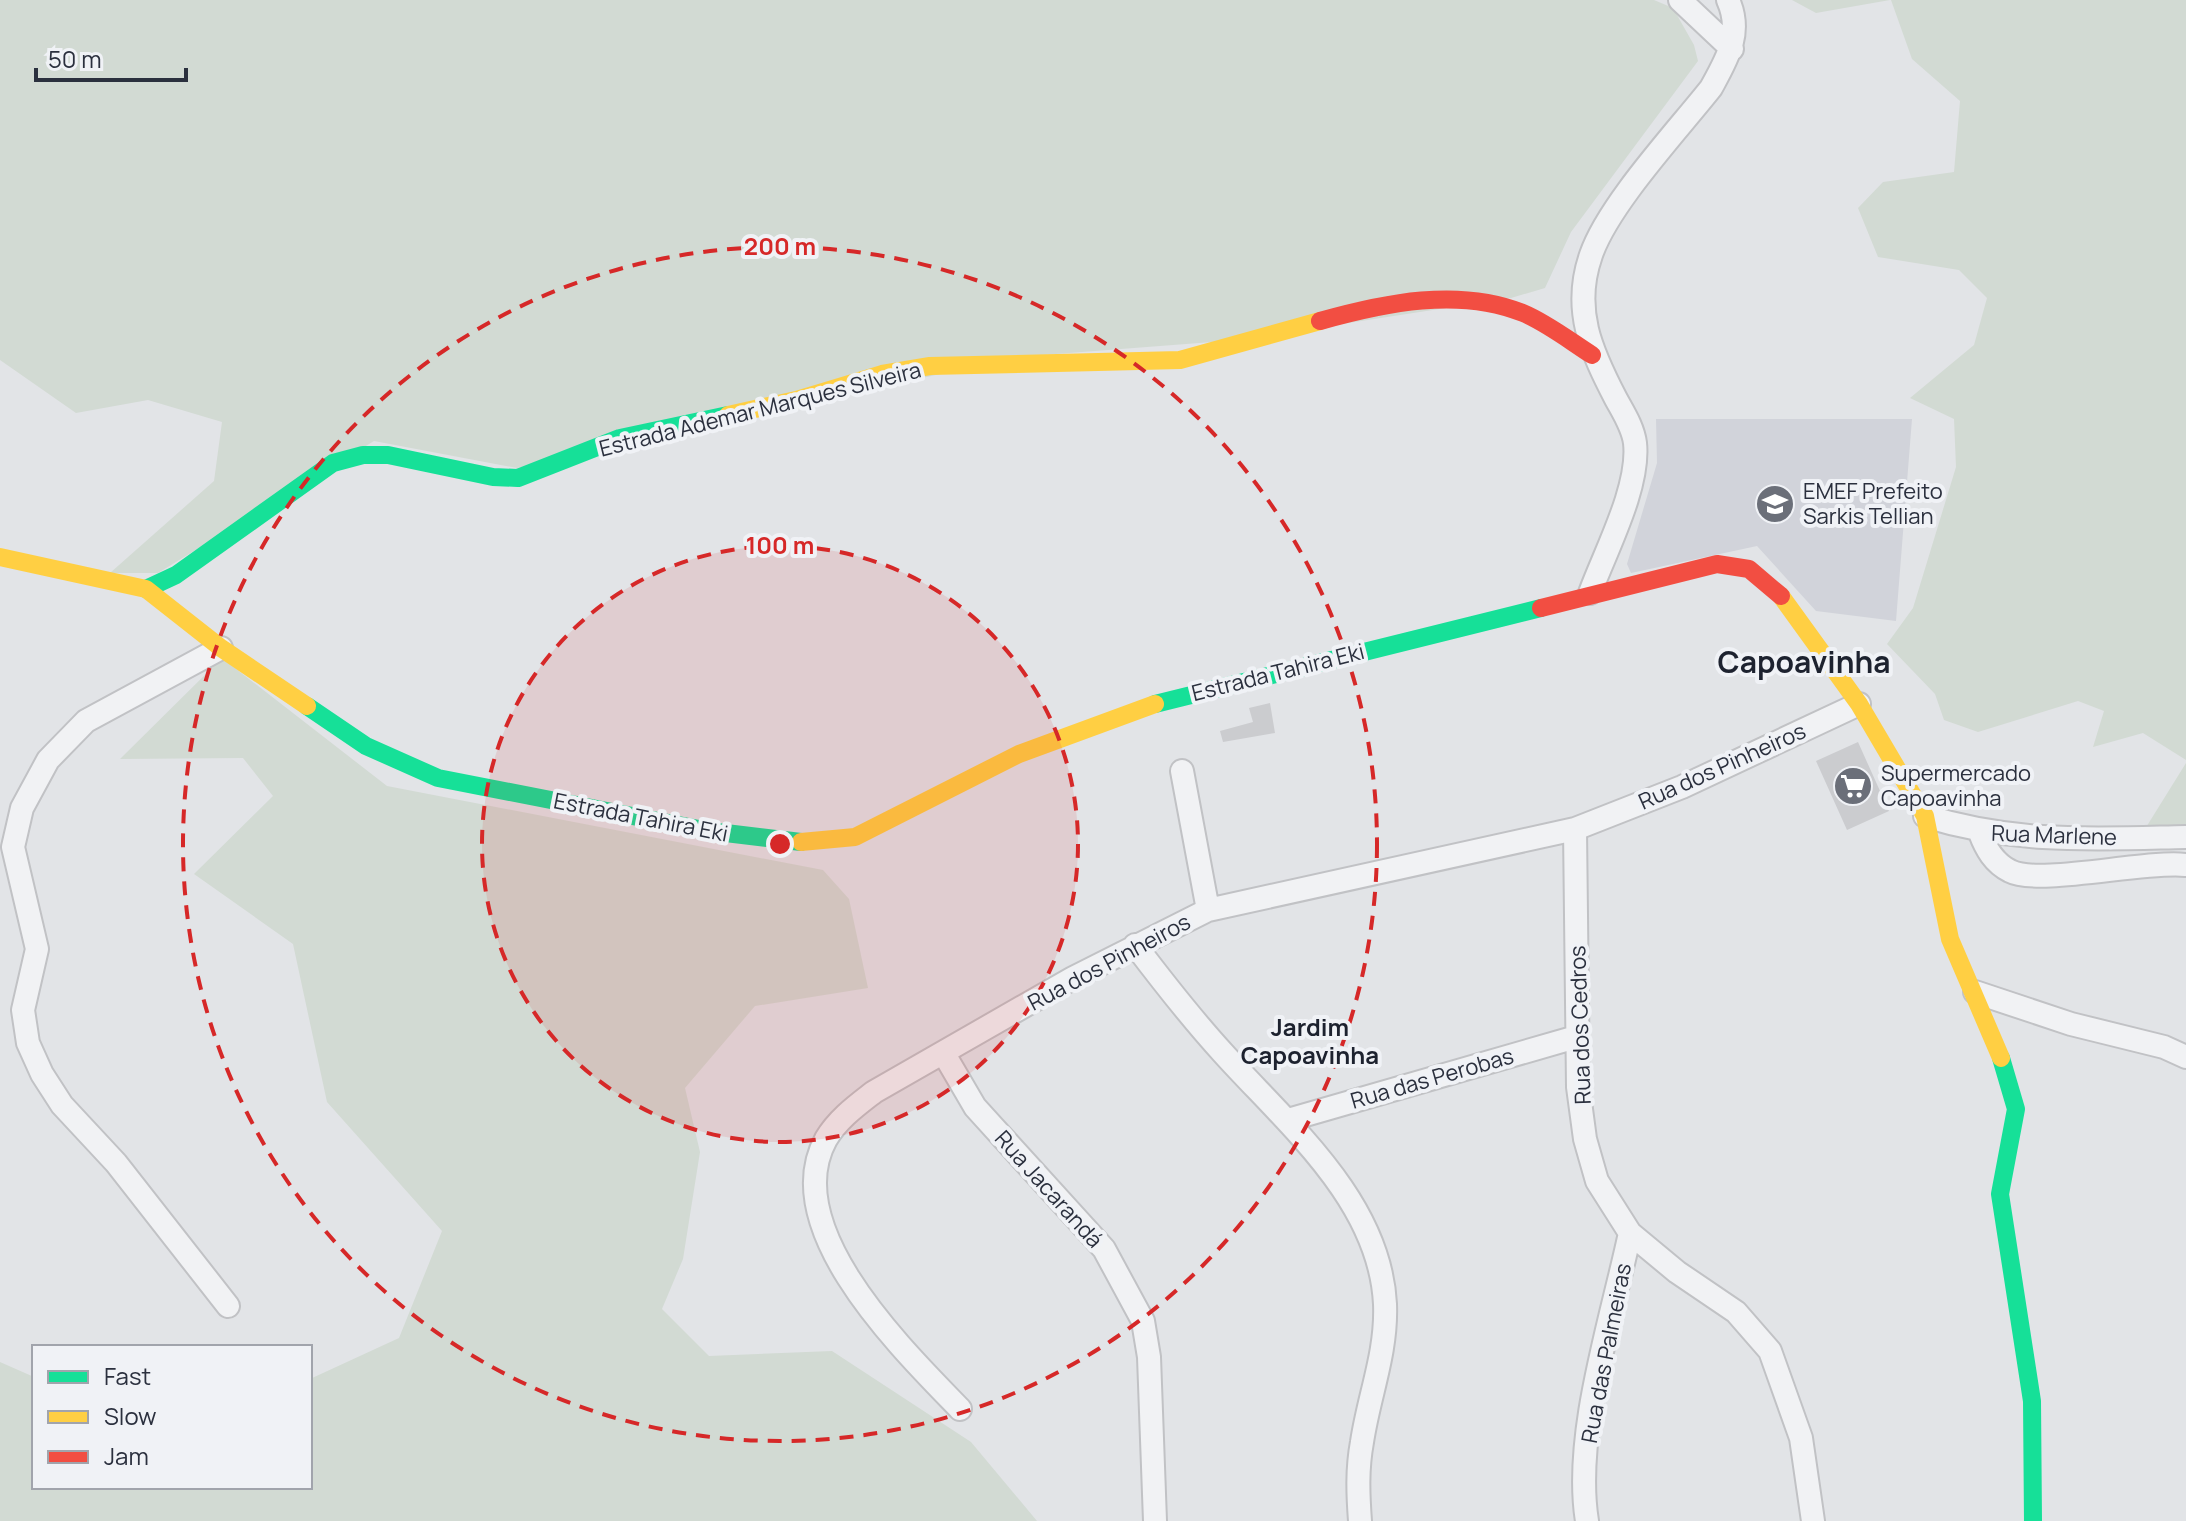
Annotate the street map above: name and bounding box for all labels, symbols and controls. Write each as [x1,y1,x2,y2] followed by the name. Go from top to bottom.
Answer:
[36,32,186,82] scale bar
[48,42,102,75] text: 50 m
[744,229,816,262] text: 200 m
[596,354,924,464] street label: Estrada Ademar Marques Silveira
[1803,476,1943,531] place label: EMEF Prefeito Sarkis Tellian
[1754,483,1796,525] school or university icon: EMEF Prefeito Sarkis Tellian
[746,528,814,561] text: 100 m
[1189,636,1367,708] street label: Estrada Tahira Eki
[1718,641,1890,682] district label: Capoavinha
[1634,716,1810,816] street label: Rua dos Pinheiros
[1881,758,2031,813] place label: Supermercado Capoavinha
[1832,765,1874,807] supermarket icon: Supermercado Capoavinha
[551,785,731,849] street label: Estrada Tahira Eki
[1991,818,2117,852] street label: Rua Marlene
[766,830,794,858] centre of rings
[1022,906,1196,1018] street label: Rua dos Pinheiros
[1562,945,1598,1105] street label: Rua dos Cedros
[1241,1010,1379,1071] district label: Jardim Capoavinha
[1347,1040,1517,1116] street label: Rua das Perobas
[988,1124,1110,1254] street label: Rua Jacarandá
[1574,1260,1638,1446] street label: Rua das Palmeiras
[32,1345,312,1489] legend
[104,1359,151,1392] text: Fast
[104,1399,157,1432] text: Slow
[104,1439,149,1472] text: Jam

